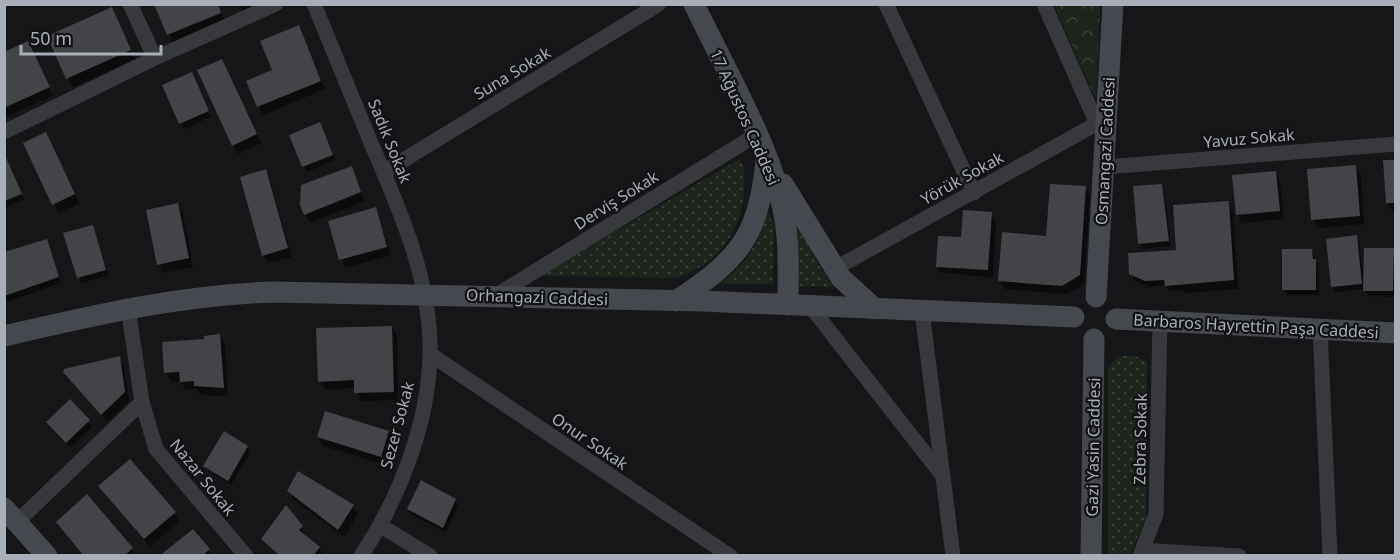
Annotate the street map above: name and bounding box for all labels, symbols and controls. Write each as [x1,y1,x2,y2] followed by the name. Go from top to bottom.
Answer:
[21,18,160,56] scale bar
[30,26,72,50] text: 50 m
[469,41,555,105] street label: Suna Sokak
[705,45,785,189] street label: 17 Ağustos Caddesi
[1090,76,1120,226] street label: Osmangazi Caddesi
[363,96,417,187] street label: Sadık Sokak
[1202,123,1296,153] street label: Yavuz Sokak
[917,146,1008,210] street label: Yörük Sokak
[569,165,663,235] street label: Derviş Sokak
[466,284,608,310] street label: Orhangazi Caddesi
[1133,309,1379,343] street label: Barbaros Hayrettin Paşa Caddesi
[1081,377,1105,517] street label: Gazi Yasin Caddesi
[375,378,419,471] street label: Sezer Sokak
[1128,392,1152,485] street label: Zebra Sokak
[548,407,633,475] street label: Onur Sokak
[165,434,241,520] street label: Nazar Sokak

